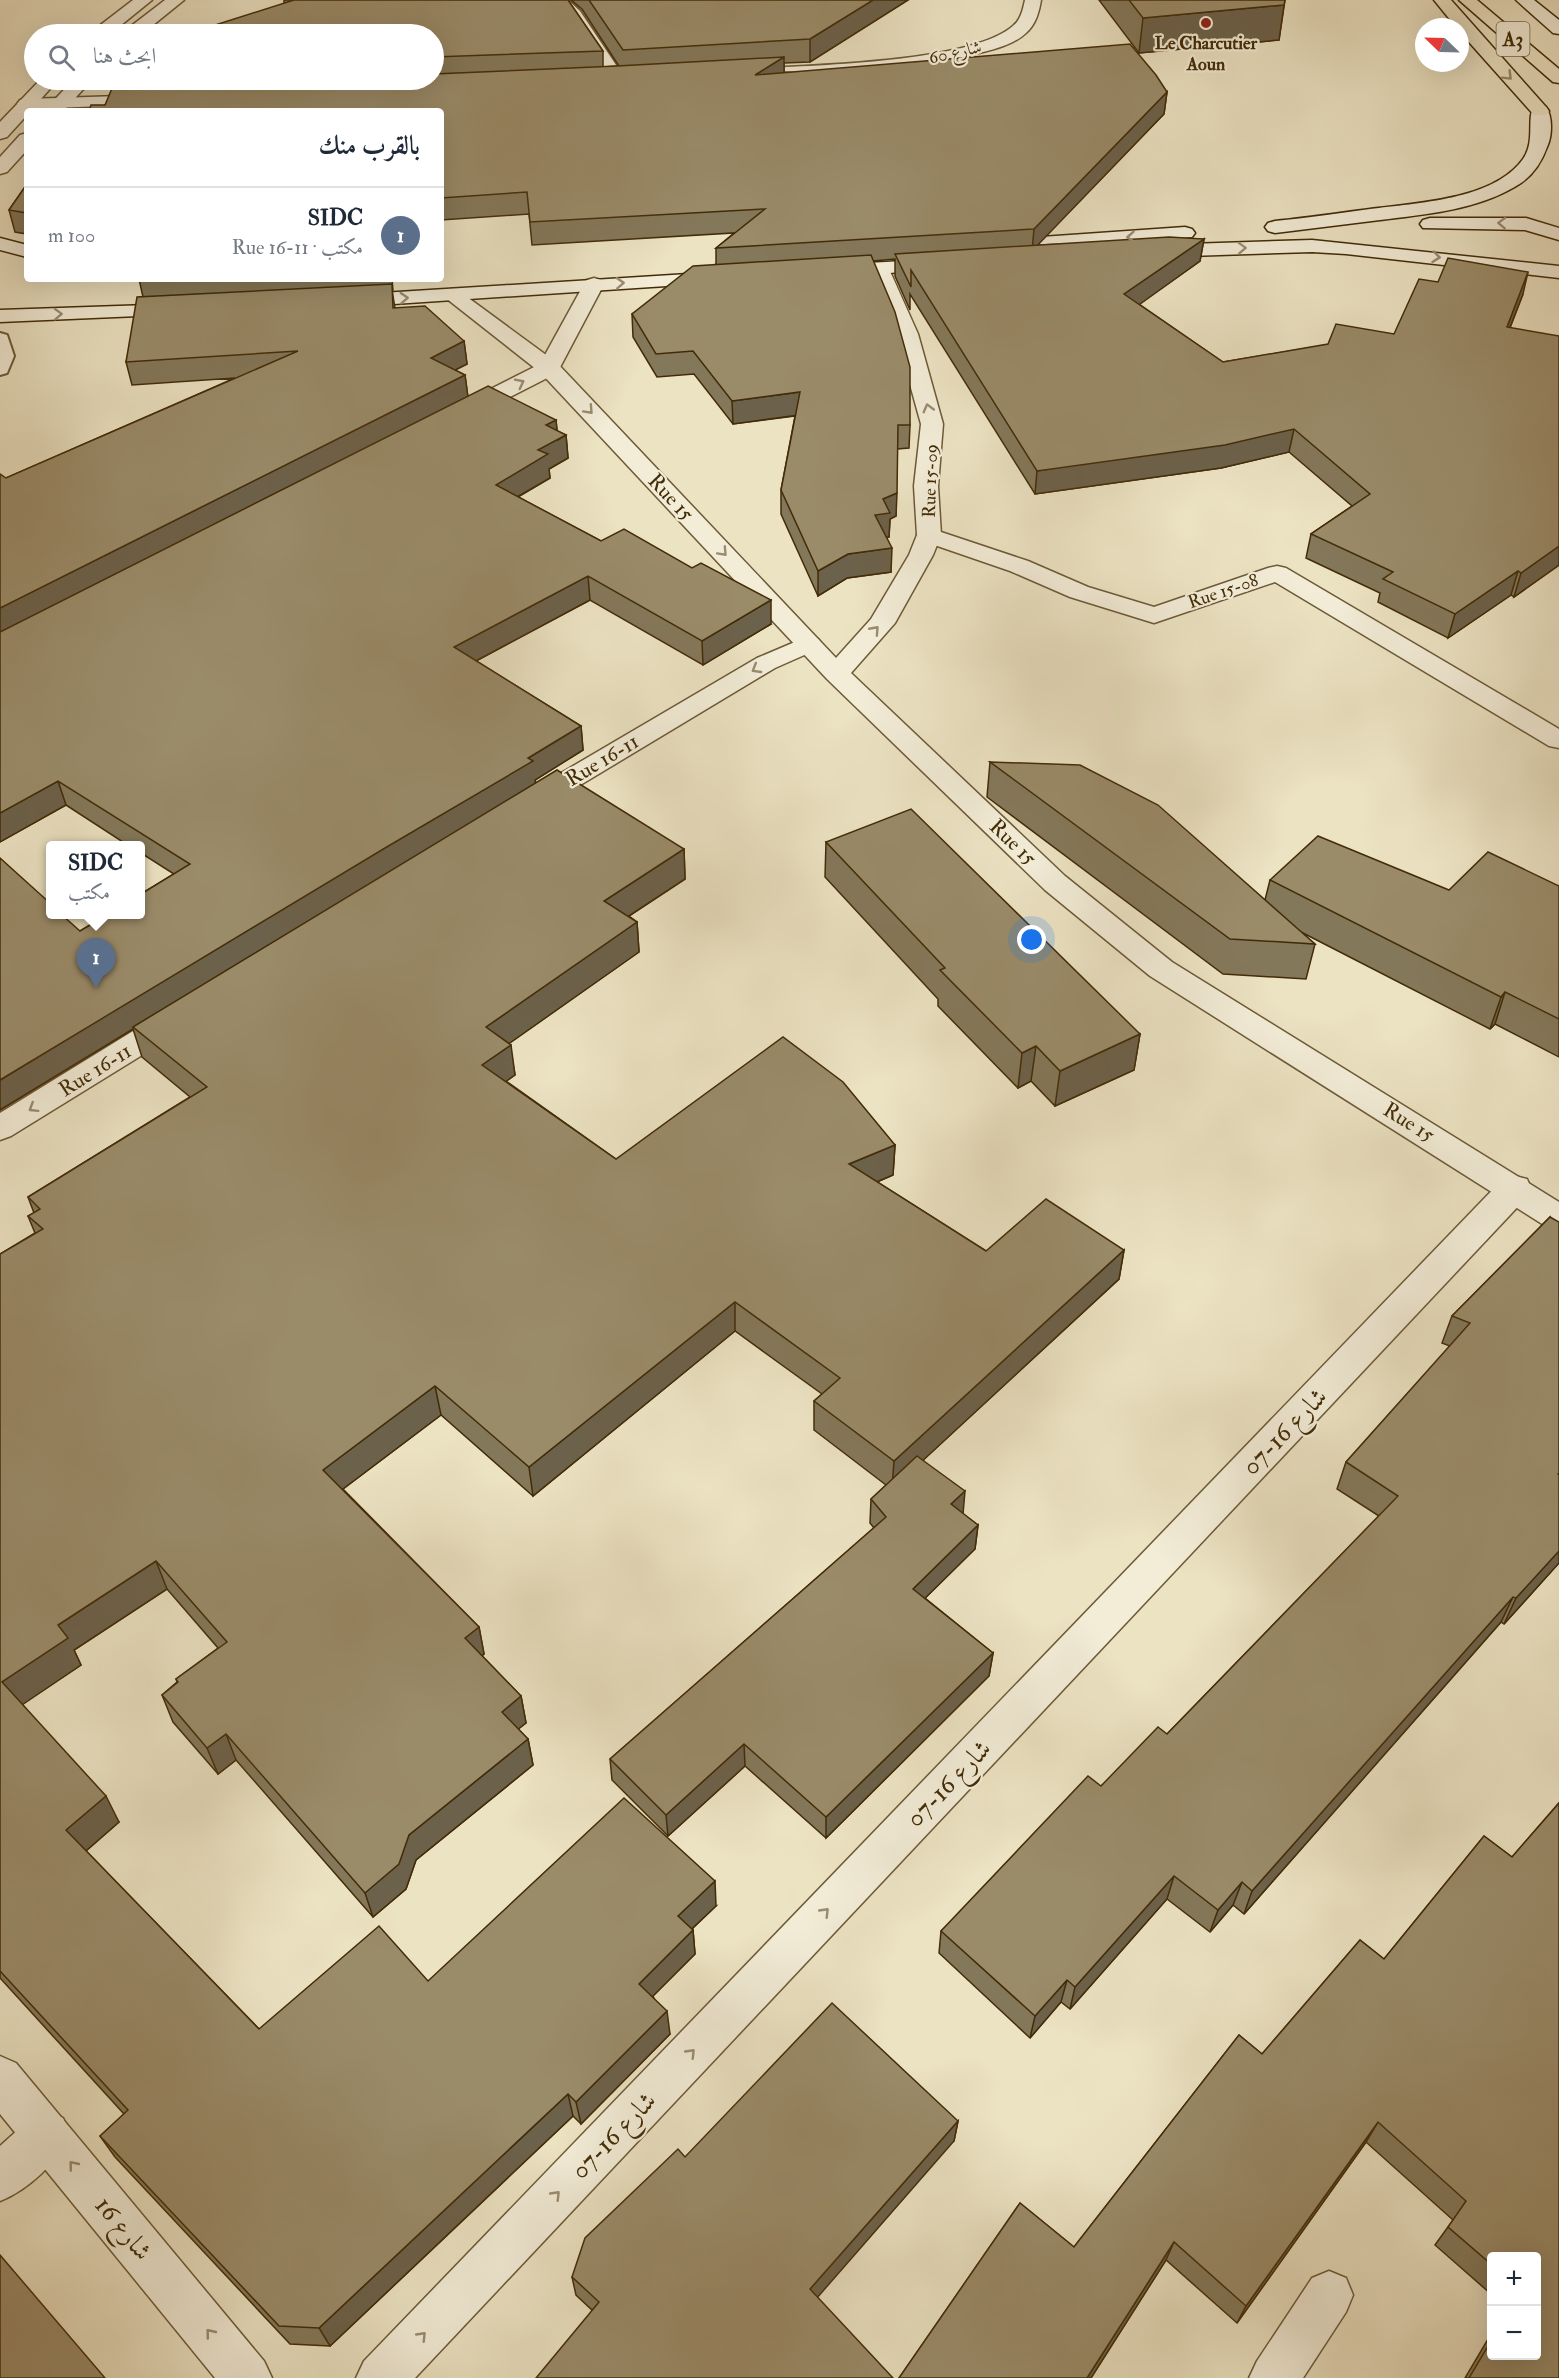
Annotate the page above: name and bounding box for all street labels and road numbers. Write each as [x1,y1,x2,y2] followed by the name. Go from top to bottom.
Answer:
[1496,22,1530,56] road number: A3
[927,35,984,73] street label: شارع 60
[918,444,943,518] street label: Rue 15-09
[642,468,700,527] street label: Rue 15
[1185,569,1261,614] street label: Rue 15-08
[561,728,644,793] street label: Rue 16-11
[983,813,1043,872] street label: Rue 15
[54,1038,137,1103] street label: Rue 16-11
[1378,1096,1440,1149] street label: Rue 15
[1235,1381,1338,1486] street label: شارع 16-07
[899,1733,1002,1838] street label: شارع 16-07
[564,2085,667,2190] street label: شارع 16-07
[84,2190,159,2270] street label: شارع 16

